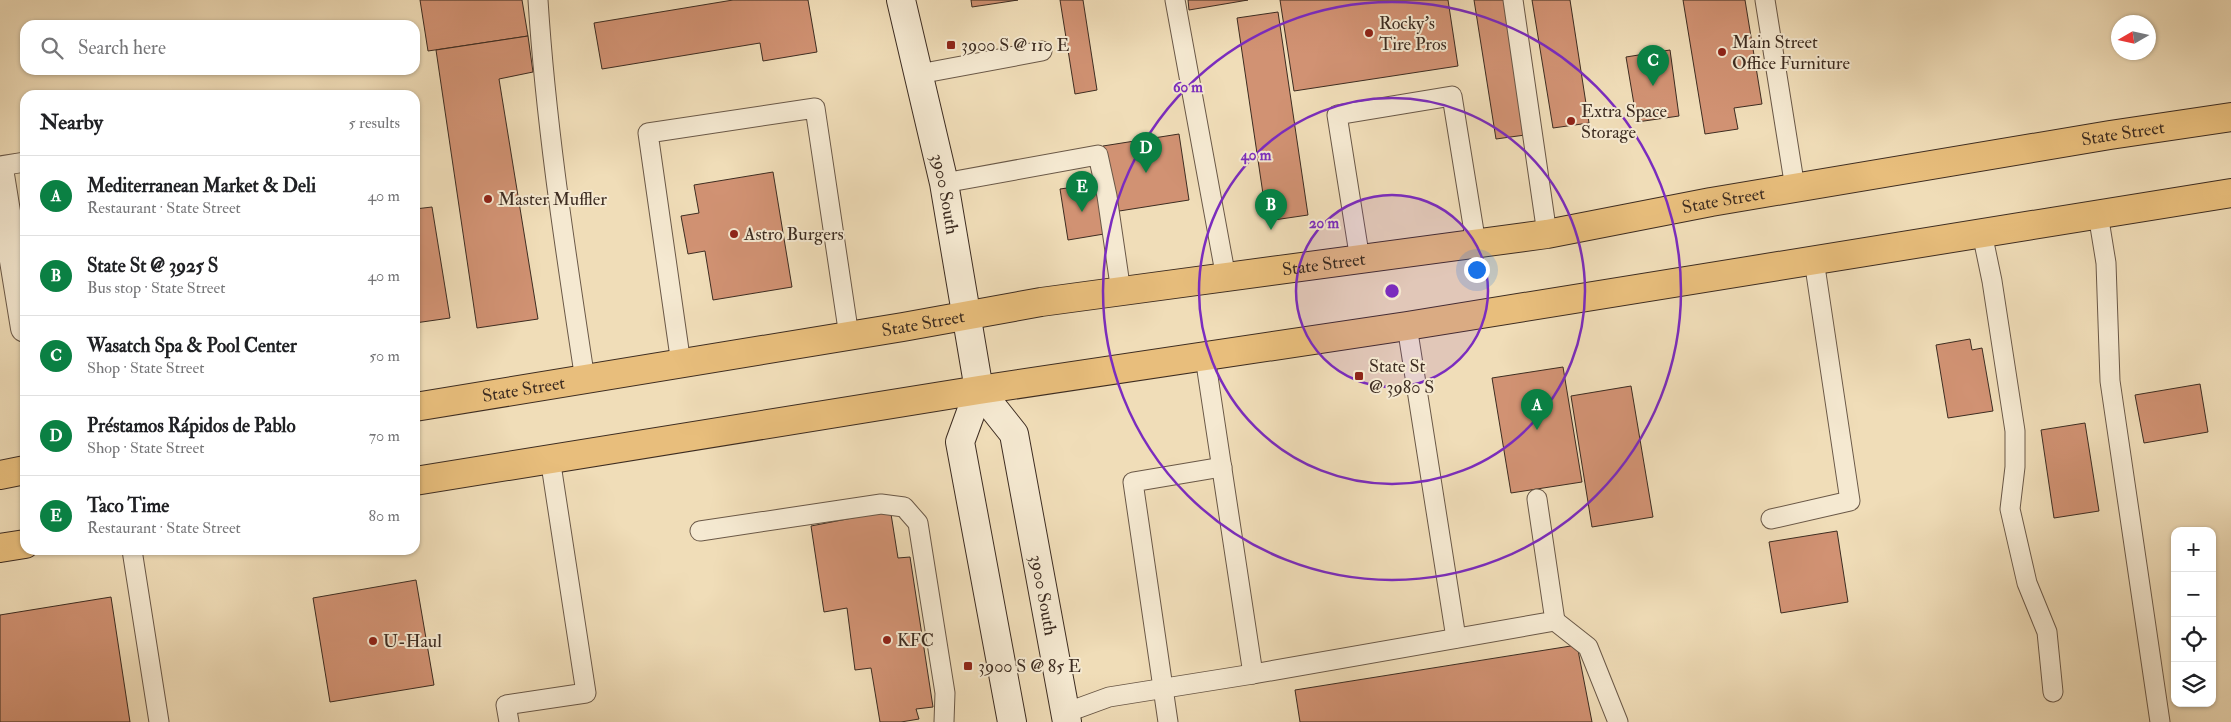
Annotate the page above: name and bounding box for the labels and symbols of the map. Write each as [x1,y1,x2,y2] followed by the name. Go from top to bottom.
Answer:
[1379,12,1447,56] place label: Rocky's Tire Pros
[2111,15,2156,60] north arrow
[1363,27,1375,39] marker: Rocky's Tire Pros
[1732,31,1850,75] place label: Main Street Office Furniture
[961,34,1069,57] place label: 3900 S @ 110 E
[945,39,957,51] marker: 3900 S @ 110 E
[1637,45,1669,86] pin: C
[1716,46,1728,58] marker: Main Street Office Furniture
[1173,78,1203,97] text: 60 m
[1581,100,1667,144] place label: Extra Space Storage
[1565,115,1577,127] marker: Extra Space Storage
[2080,116,2166,152] street label: State Street
[1130,132,1162,173] pin: D
[1240,146,1272,165] text: 40 m
[925,151,964,237] street label: 3900 South
[1066,171,1098,212] pin: E
[1680,182,1767,219] street label: State Street
[498,188,607,211] place label: Master Muffler
[1255,189,1287,230] pin: B
[482,193,494,205] marker: Master Muffler
[1309,214,1339,233] text: 20 m
[743,223,844,246] place label: Astro Burgers
[728,228,740,240] marker: Astro Burgers
[1281,248,1367,281] street label: State Street
[1464,257,1490,283] your location
[1383,282,1401,300] centre of rings
[880,305,967,342] street label: State Street
[1369,355,1434,399] place label: State St @ 3980 S
[1353,370,1365,382] marker: State St @ 3980 S
[480,372,567,408] street label: State Street
[1521,389,1553,430] pin: A
[1024,553,1062,638] street label: 3900 South
[897,629,934,652] place label: KFC
[383,630,442,653] place label: U-Haul
[881,634,893,646] marker: KFC
[367,635,379,647] marker: U-Haul
[978,655,1081,678] place label: 3900 S @ 85 E
[962,660,974,672] marker: 3900 S @ 85 E

